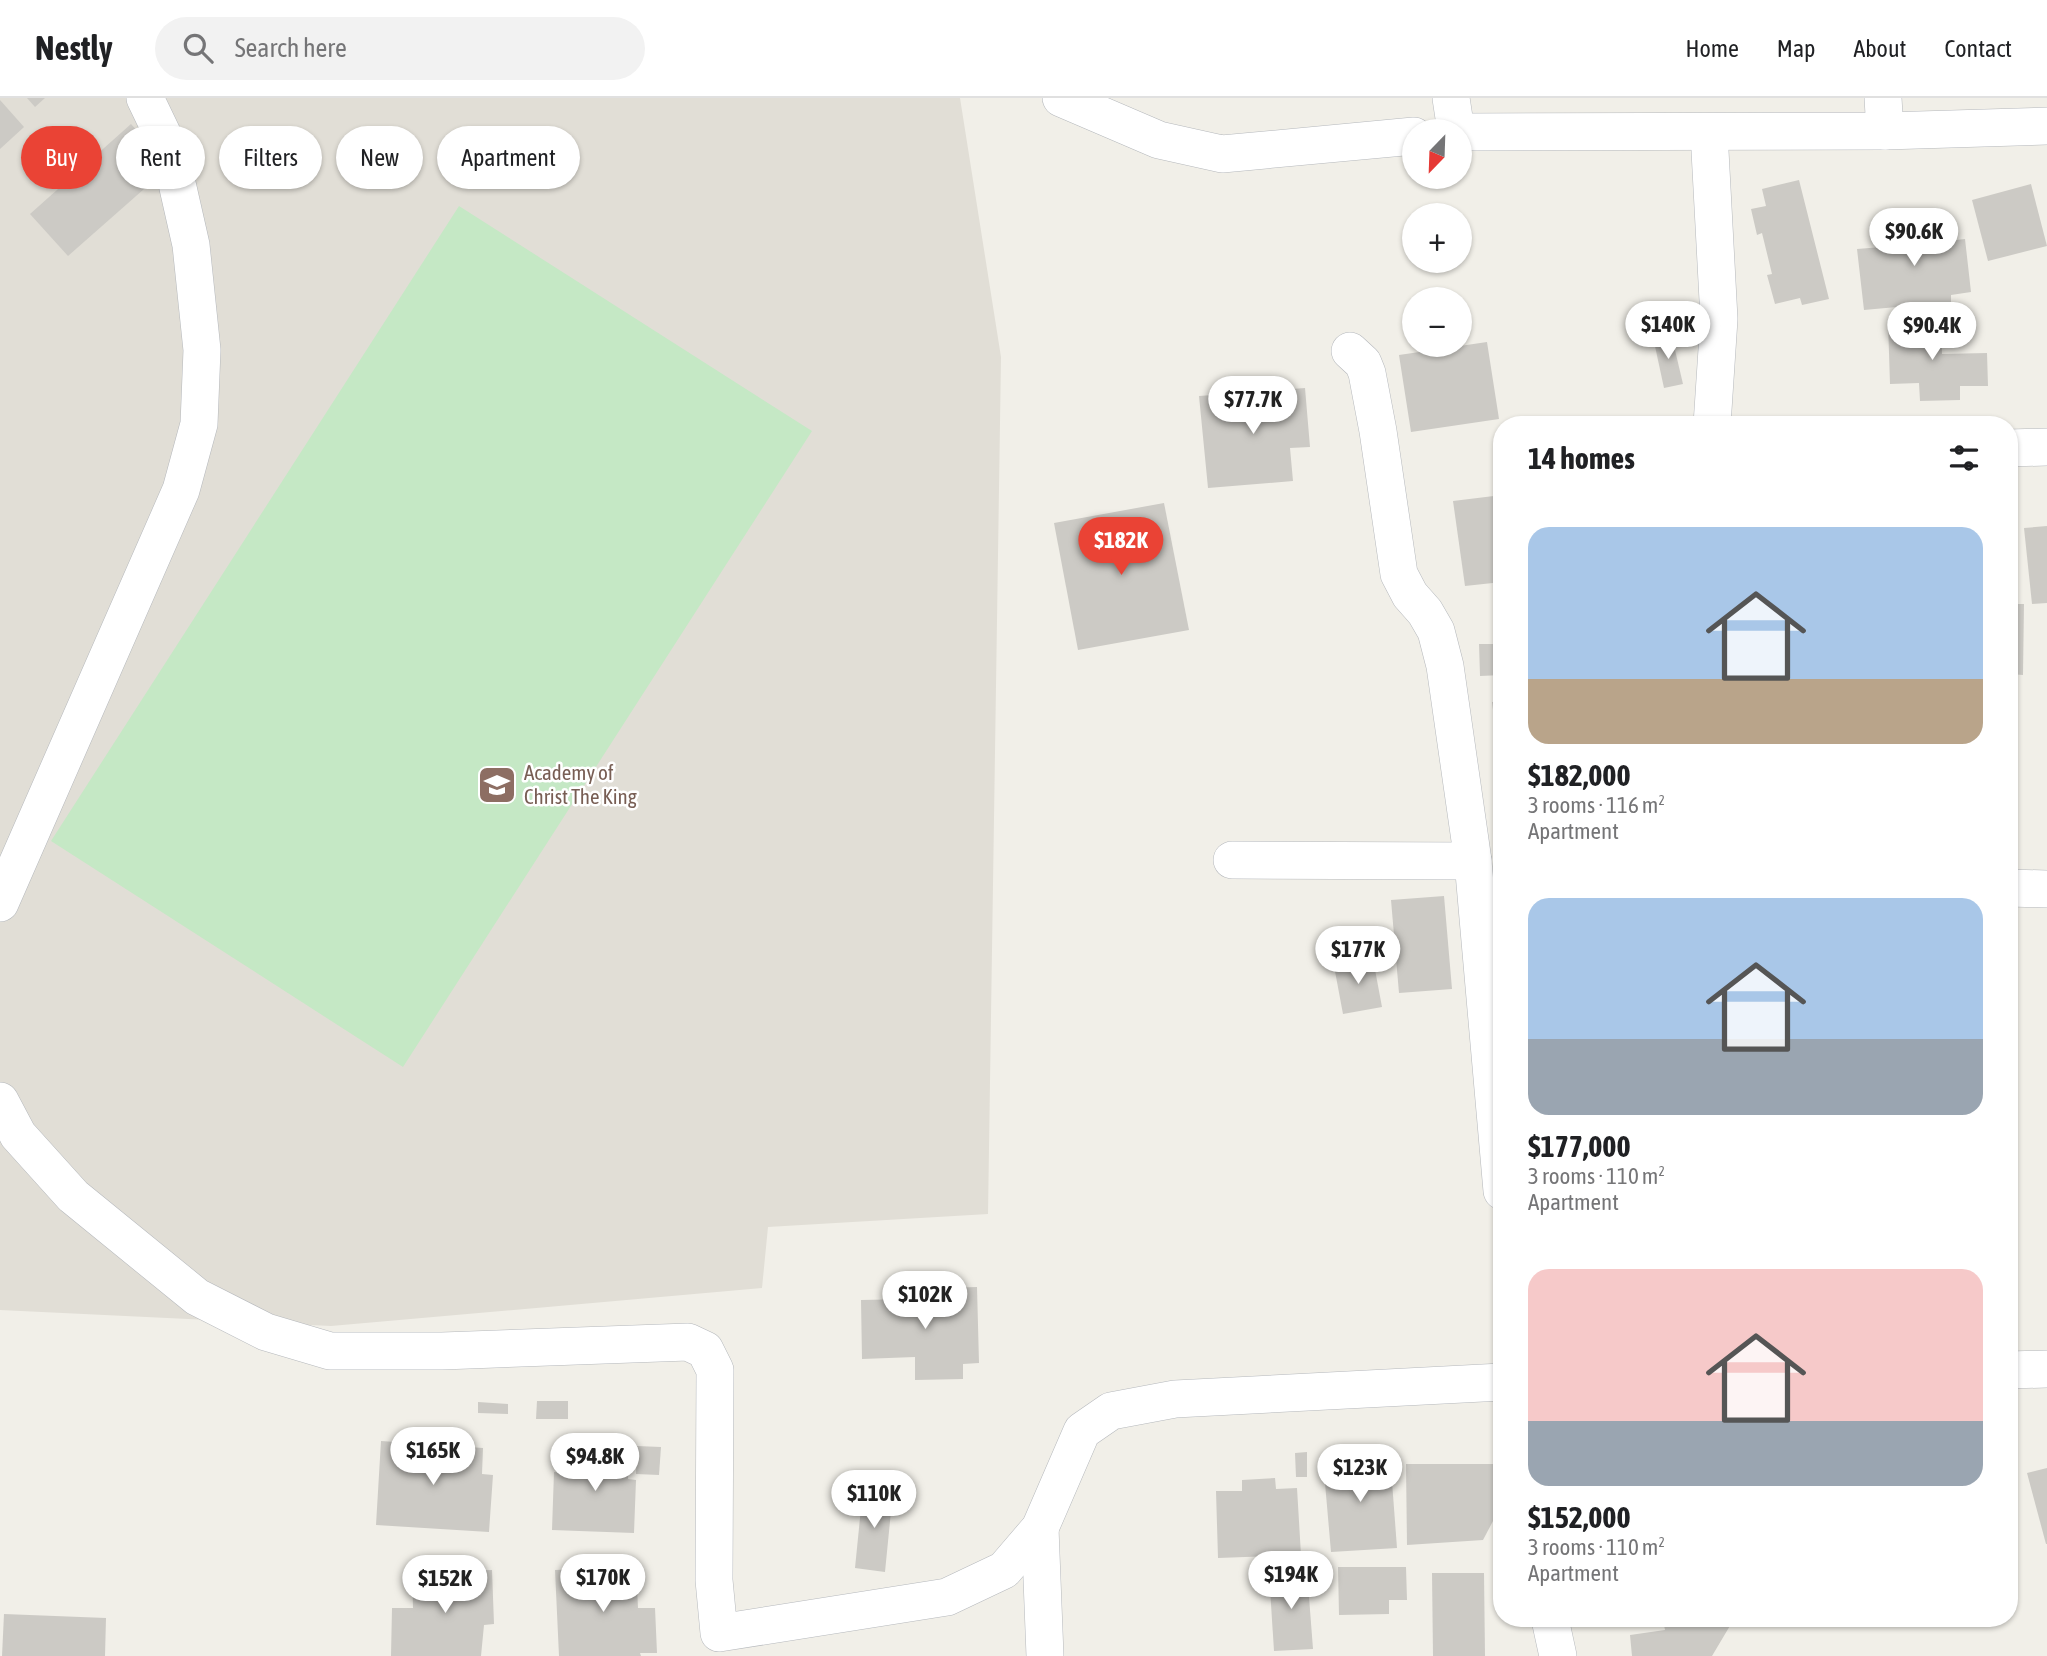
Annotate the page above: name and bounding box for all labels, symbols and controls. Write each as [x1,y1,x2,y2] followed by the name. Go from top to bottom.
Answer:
[155,17,645,80] search box
[35,29,113,67] text: Nestly
[179,29,217,67] icon: search
[235,33,347,63] text: Search here
[1685,35,1739,62] text: Home
[1777,35,1815,62] text: Map
[1853,35,1906,62] text: About
[1944,35,2012,62] text: Contact
[1402,119,1472,189] north arrow
[1402,119,1472,357] map controls
[21,126,102,189] chip: Buy
[116,126,205,189] chip: Rent
[219,126,322,189] chip: Filters
[336,126,423,189] chip: New
[437,126,580,189] chip: Apartment
[1402,203,1472,273] button: +
[1857,208,1971,268] pin: $90.6K
[1885,218,1943,244] text: $90.6K
[1402,287,1472,357] button: −
[1619,302,1717,361] pin: $140K
[1875,302,1989,362] pin: $90.4K
[1641,311,1695,337] text: $140K
[1903,312,1961,338] text: $90.4K
[1196,376,1310,436] pin: $77.7K
[1224,386,1282,412] text: $77.7K
[1945,439,1983,477] icon: filters
[1528,441,1635,475] text: 14 homes
[1072,518,1170,577] pin: $182K
[1094,527,1148,553] text: $182K
[1693,573,1819,699] icon: home
[1528,758,1631,792] text: $182,000
[524,760,637,808] place label: Academy of Christ The King
[476,764,518,806] school or university icon: Academy of Christ The King
[1528,792,1665,818] text: 3 rooms · 116 m²
[1528,818,1619,844] text: Apartment
[1309,926,1407,986] pin: $177K
[1331,936,1385,962] text: $177K
[1693,944,1819,1070] icon: home
[1528,1129,1631,1163] text: $177,000
[1528,1163,1665,1189] text: 3 rooms · 110 m²
[1528,1189,1619,1215] text: Apartment
[876,1272,974,1331] pin: $102K
[898,1281,952,1307] text: $102K
[1693,1315,1819,1441] icon: home
[384,1428,482,1487] pin: $165K
[538,1434,652,1493] pin: $94.8K
[406,1437,460,1463] text: $165K
[566,1443,624,1469] text: $94.8K
[1311,1444,1409,1504] pin: $123K
[1333,1454,1387,1480] text: $123K
[825,1470,923,1530] pin: $110K
[847,1480,901,1506] text: $110K
[1528,1500,1631,1534] text: $152,000
[1528,1534,1665,1560] text: 3 rooms · 110 m²
[1242,1552,1340,1611] pin: $194K
[554,1554,652,1614] pin: $170K
[396,1556,494,1615] pin: $152K
[1528,1560,1619,1586] text: Apartment
[1264,1561,1318,1587] text: $194K
[576,1564,630,1590] text: $170K
[418,1565,472,1591] text: $152K

